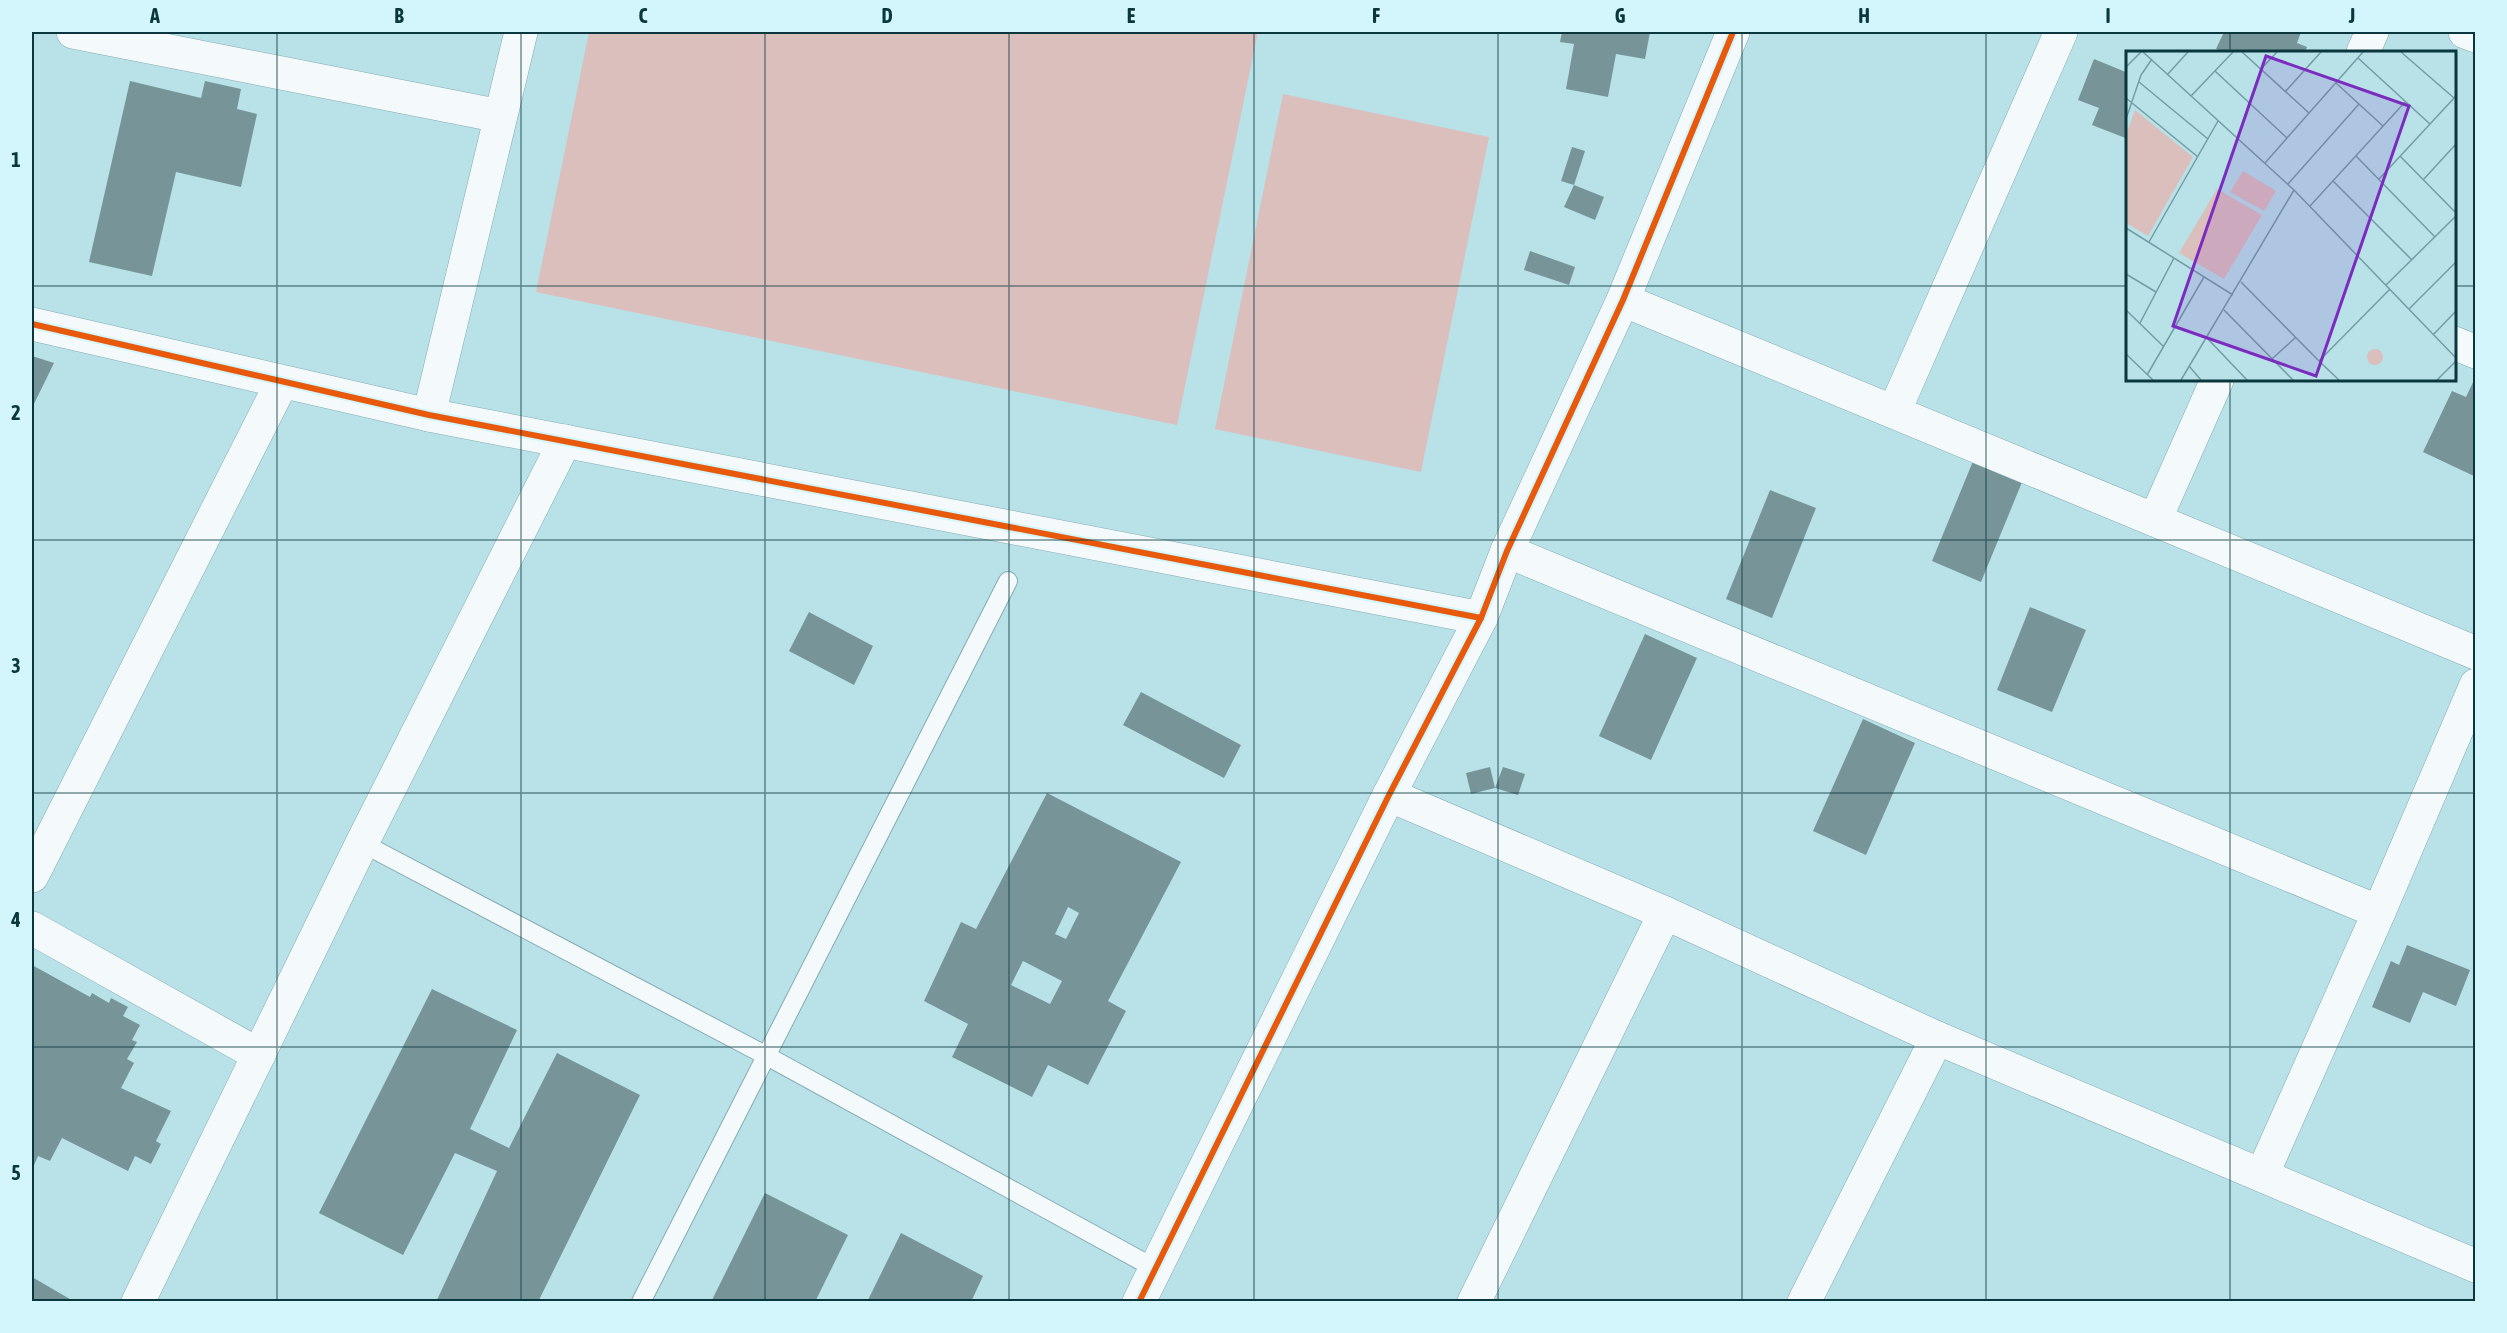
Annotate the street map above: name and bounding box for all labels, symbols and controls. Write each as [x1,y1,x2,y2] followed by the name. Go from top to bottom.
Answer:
[149,4,160,27] text: A
[394,4,404,27] text: B
[639,4,648,27] text: C
[881,4,893,27] text: D
[1127,4,1136,27] text: E
[1372,4,1380,27] text: F
[1615,4,1626,27] text: G
[1858,4,1870,27] text: H
[2105,4,2111,27] text: I
[2348,4,2355,27] text: J
[2126,51,2456,381] inset map
[11,148,21,171] text: 1
[11,401,21,424] text: 2
[11,654,21,677] text: 3
[10,908,21,931] text: 4
[11,1161,21,1184] text: 5

